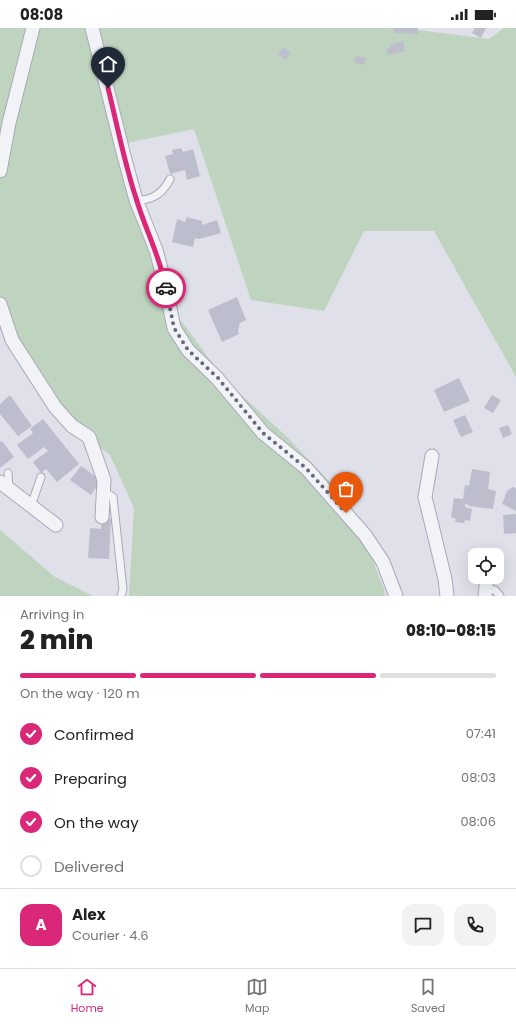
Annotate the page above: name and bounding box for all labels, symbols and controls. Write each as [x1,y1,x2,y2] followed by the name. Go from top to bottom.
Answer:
[20,4,63,25] text: 08:08
[91,47,125,88] pin
[97,53,119,75] icon: home
[146,268,186,308] courier
[155,277,177,299] icon: car
[329,472,363,513] pin
[335,478,357,500] icon: bag
[468,548,504,584] map controls
[468,548,504,584] button: locate
[20,605,84,624] text: Arriving in
[406,620,496,641] text: 08:10–08:15
[20,622,93,658] text: 2 min
[20,684,140,703] text: On the way · 120 m
[20,723,42,745] icon: check
[54,724,134,745] text: Confirmed
[466,724,496,743] text: 07:41
[20,767,42,789] icon: check
[54,768,127,789] text: Preparing
[461,768,496,787] text: 08:03
[20,811,42,833] icon: check
[54,812,139,833] text: On the way
[460,812,496,831] text: 08:06
[54,856,124,877] text: Delivered
[72,904,106,925] text: Alex
[402,904,444,946] button: chat
[454,904,496,946] button: phone
[35,914,47,935] text: A
[72,926,149,945] text: Courier · 4.6
[71,976,104,1017] tab: Home
[245,976,269,1017] tab: Map
[411,976,445,1017] tab: Saved

